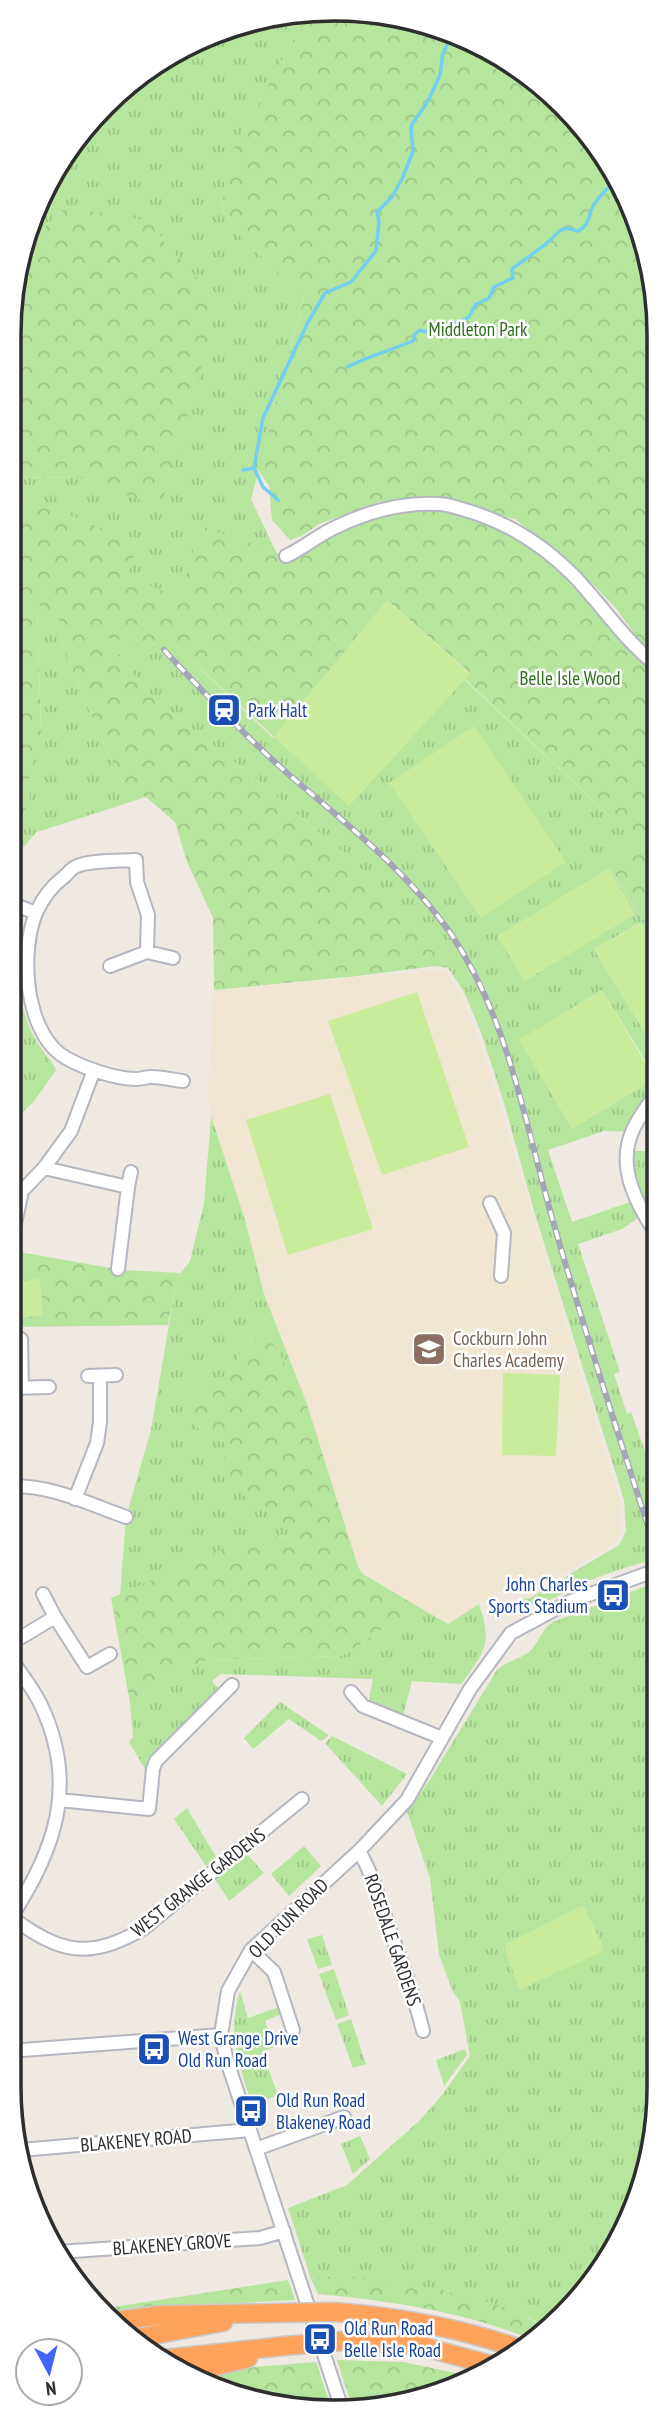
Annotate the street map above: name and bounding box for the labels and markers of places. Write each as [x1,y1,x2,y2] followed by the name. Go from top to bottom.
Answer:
[205,691,243,729] station icon: Park Halt
[248,698,308,722] place label: Park Halt
[453,1326,565,1372] place label: Cockburn John Charles Academy
[410,1330,448,1368] school or university icon: Cockburn John Charles Academy
[488,1572,588,1618] place label: John Charles Sports Stadium
[594,1576,632,1614] bus stop icon: John Charles Sports Stadium
[178,2026,299,2072] place label: West Grange Drive Old Run Road
[135,2030,173,2068] bus stop icon: West Grange Drive Old Run Road
[276,2088,371,2134] place label: Old Run Road Blakeney Road
[232,2092,270,2130] bus stop icon: Old Run Road Blakeney Road
[344,2316,441,2362] place label: Old Run Road Belle Isle Road
[301,2320,339,2358] bus stop icon: Old Run Road Belle Isle Road

